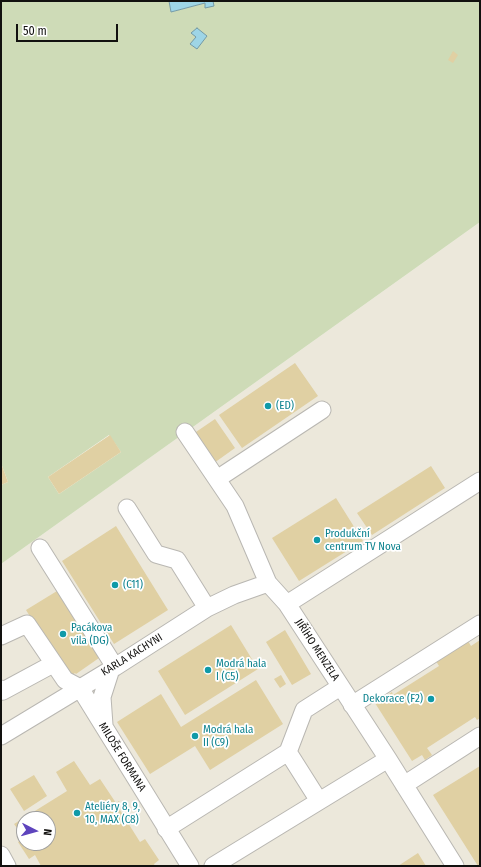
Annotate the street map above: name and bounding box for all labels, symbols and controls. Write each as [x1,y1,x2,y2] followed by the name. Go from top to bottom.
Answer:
[18,16,120,42] scale bar
[23,24,47,38] text: 50 m
[276,399,294,413] place label: (ED)
[263,401,273,411] marker: (ED)
[325,527,401,553] place label: Produkční centrum TV Nova
[312,535,322,545] marker: Produkční centrum TV Nova
[123,578,143,592] place label: (C11)
[110,580,120,590] marker: (C11)
[292,616,342,684] street label: JIŘÍHO MENZELA
[71,621,112,647] place label: Pacákova vila (DG)
[58,629,68,639] marker: Pacákova vila (DG)
[99,631,165,679] street label: KARLA KACHYNI
[216,657,266,683] place label: Modrá hala I (C5)
[203,665,213,675] marker: Modrá hala I (C5)
[363,692,423,706] place label: Dekorace (F2)
[426,694,436,704] marker: Dekorace (F2)
[96,720,148,794] street label: MILOŠE FORMANA
[203,723,253,749] place label: Modrá hala II (C9)
[190,731,200,741] marker: Modrá hala II (C9)
[85,800,140,826] place label: Ateliéry 8, 9, 10, MAX (C8)
[72,808,82,818] marker: Ateliéry 8, 9, 10, MAX (C8)
[16,811,56,851] north arrow
[41,828,54,836] text: N

